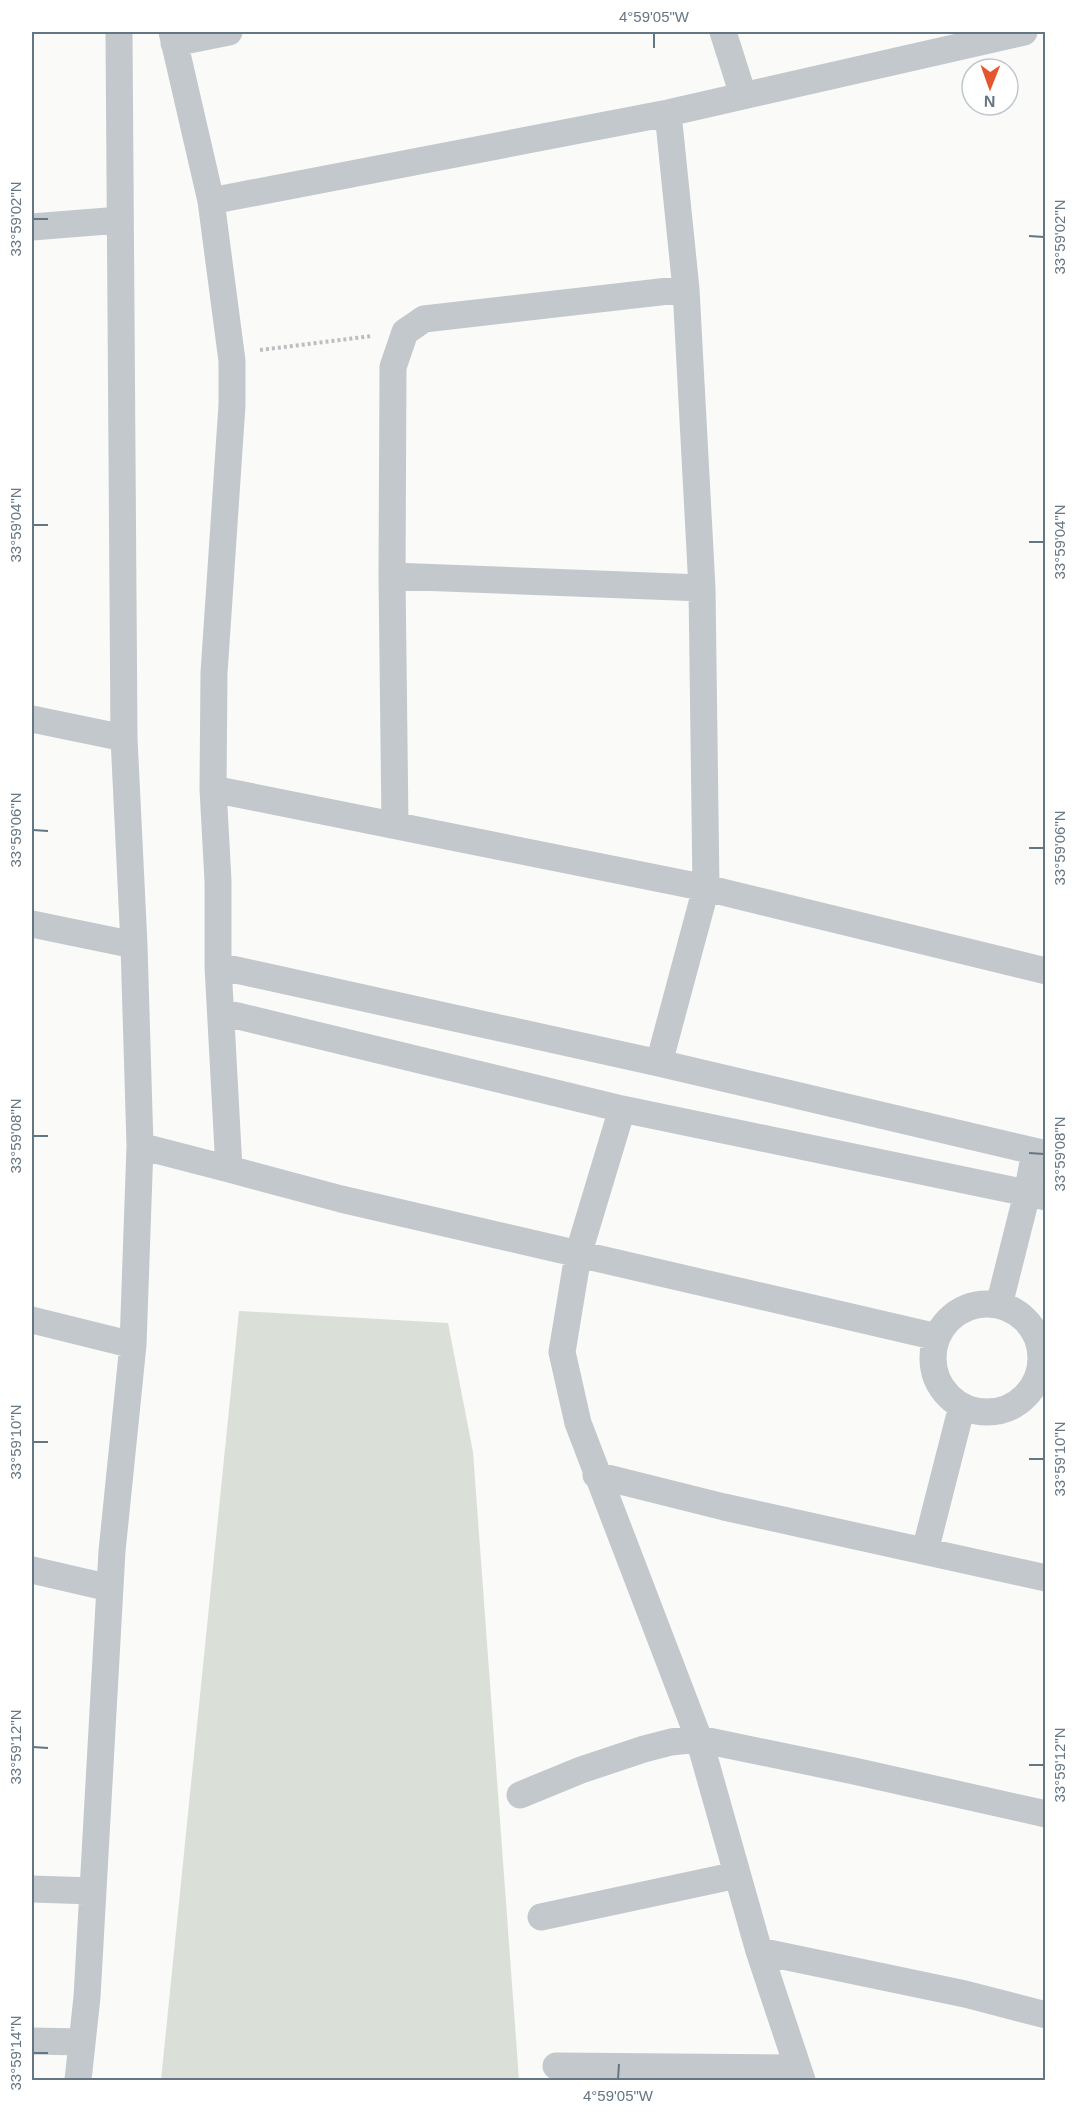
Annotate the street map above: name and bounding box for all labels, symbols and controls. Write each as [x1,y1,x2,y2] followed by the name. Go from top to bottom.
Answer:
[619,8,690,25] text: 4°59'05"W
[960,57,1020,117] north arrow
[984,93,996,110] text: N
[7,181,24,257] text: 33°59'02"N
[1051,199,1068,275] text: 33°59'02"N
[7,487,24,563] text: 33°59'04"N
[1051,504,1068,580] text: 33°59'04"N
[7,792,24,868] text: 33°59'06"N
[1051,810,1068,886] text: 33°59'06"N
[7,1098,24,1174] text: 33°59'08"N
[1051,1116,1068,1192] text: 33°59'08"N
[7,1404,24,1480] text: 33°59'10"N
[1051,1421,1068,1497] text: 33°59'10"N
[7,1709,24,1785] text: 33°59'12"N
[1051,1727,1068,1803] text: 33°59'12"N
[7,2015,24,2091] text: 33°59'14"N
[583,2087,654,2104] text: 4°59'05"W

